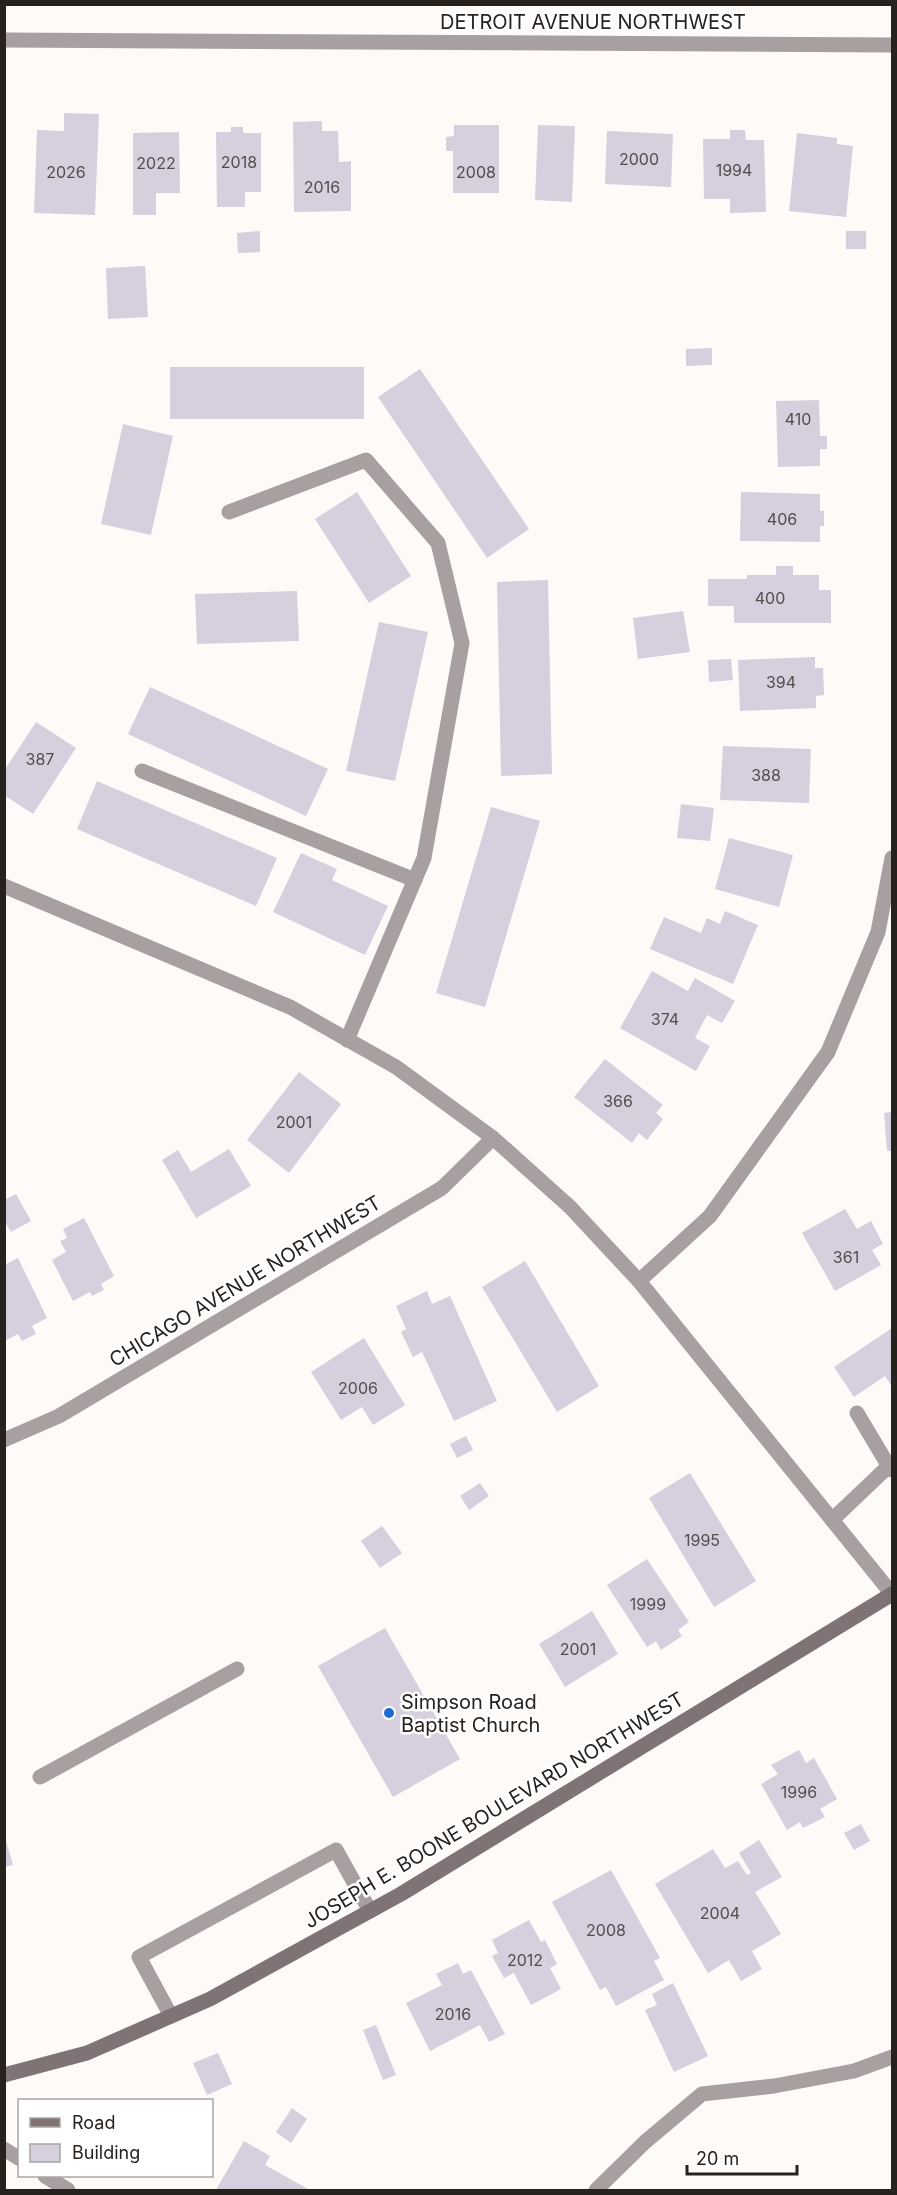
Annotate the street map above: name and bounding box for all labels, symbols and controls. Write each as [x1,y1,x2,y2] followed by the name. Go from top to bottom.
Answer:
[440,10,746,34] street label: DETROIT AVENUE NORTHWEST
[619,149,659,169] house number: 2000
[221,152,257,172] house number: 2018
[136,153,176,173] house number: 2022
[716,160,752,180] house number: 1994
[46,162,86,182] house number: 2026
[456,162,496,182] house number: 2008
[304,177,340,197] house number: 2016
[785,409,811,429] house number: 410
[767,509,797,529] house number: 406
[755,588,785,608] house number: 400
[766,672,796,692] house number: 394
[26,749,54,769] house number: 387
[751,765,781,785] house number: 388
[651,1009,679,1029] house number: 374
[603,1091,633,1111] house number: 366
[276,1112,312,1132] house number: 2001
[105,1190,385,1372] street label: CHICAGO AVENUE NORTHWEST
[833,1247,859,1267] house number: 361
[338,1378,378,1398] house number: 2006
[684,1530,720,1550] house number: 1995
[630,1594,666,1614] house number: 1999
[560,1639,596,1659] house number: 2001
[300,1687,688,1933] street label: JOSEPH E. BOONE BOULEVARD NORTHWEST
[401,1690,540,1737] place label: Simpson Road Baptist Church
[382,1706,396,1720] marker: Simpson Road Baptist Church
[781,1782,817,1802] house number: 1996
[700,1903,740,1923] house number: 2004
[586,1920,626,1940] house number: 2008
[507,1950,543,1970] house number: 2012
[435,2004,471,2024] house number: 2016
[18,2099,213,2177] legend
[72,2112,115,2133] text: Road
[687,2138,796,2176] scale bar
[72,2142,140,2163] text: Building
[696,2148,739,2169] text: 20 m

